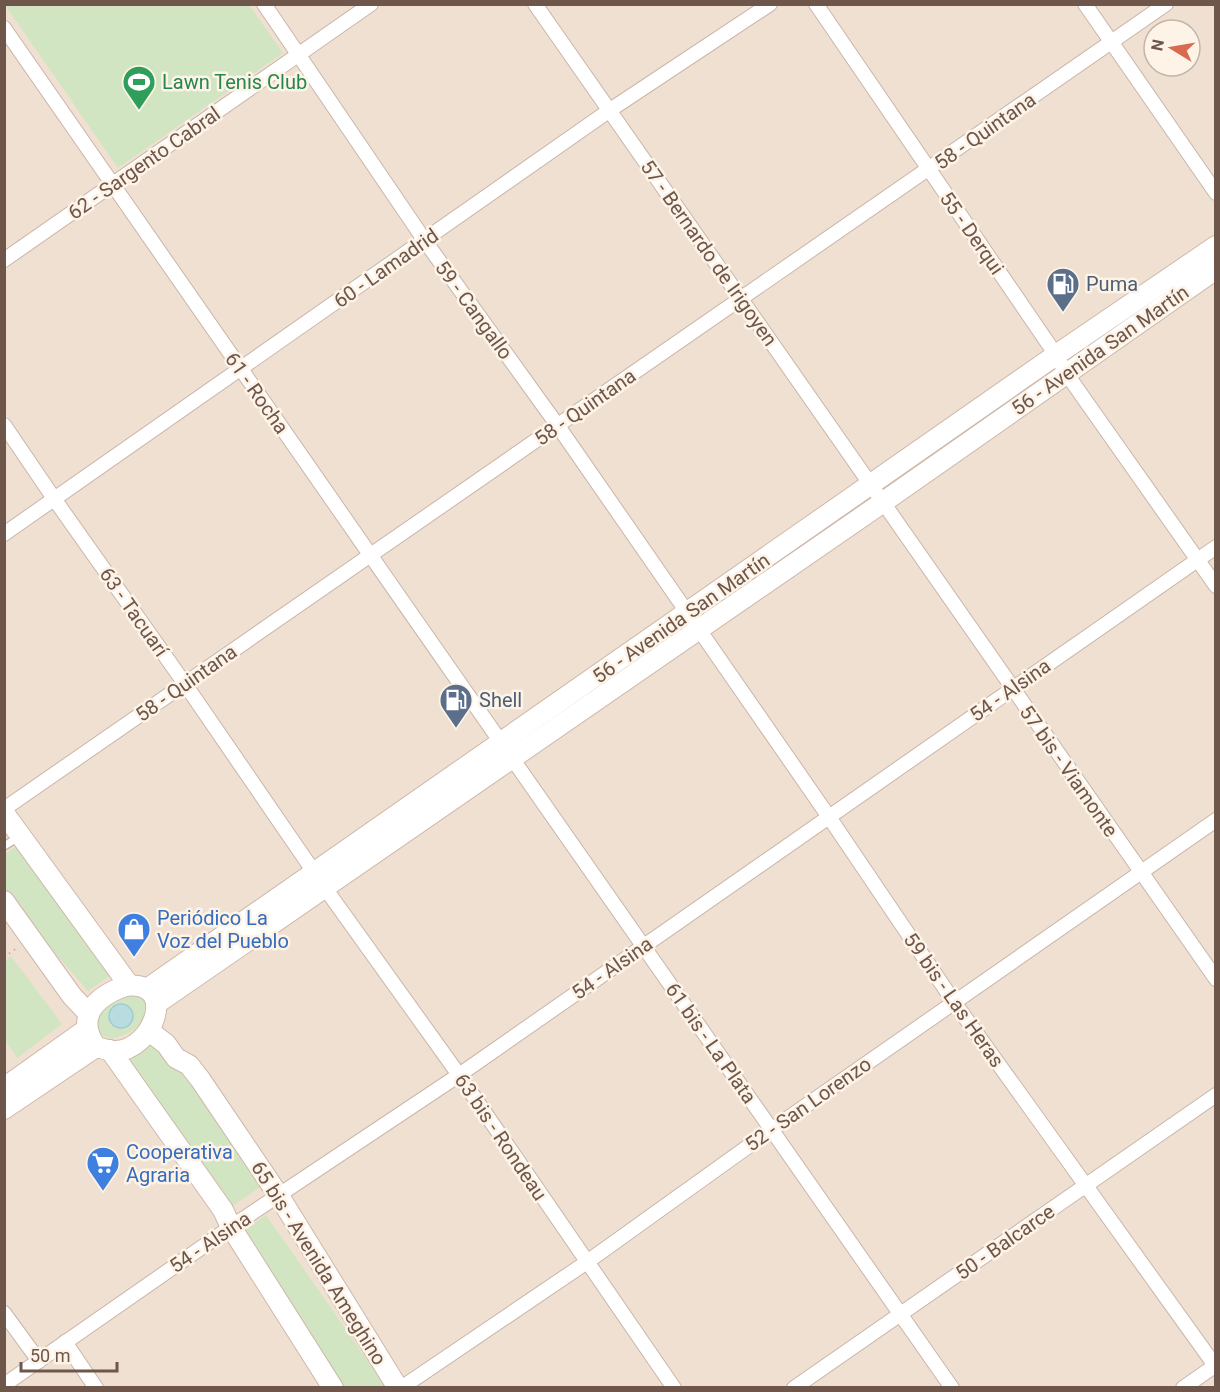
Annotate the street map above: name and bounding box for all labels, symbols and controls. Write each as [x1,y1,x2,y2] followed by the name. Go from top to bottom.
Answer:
[1142,18,1202,78] north arrow
[1147,38,1168,53] text: N
[121,64,157,111] sports icon: Lawn Tenis Club
[162,70,307,94] place label: Lawn Tenis Club
[930,87,1040,175] street label: 58 - Quintana
[63,102,225,224] street label: 62 - Sargento Cabral
[636,155,782,351] street label: 57 - Bernardo de Irigoyen
[935,187,1009,279] street label: 55 - Derqui
[329,223,443,313] street label: 60 - Lamadrid
[430,256,518,364] street label: 59 - Cangallo
[1045,266,1081,313] fuel station icon: Puma
[1086,272,1138,296] place label: Puma
[1007,280,1193,420] street label: 56 - Avenida San Martín
[220,348,294,438] street label: 61 - Rocha
[530,363,640,451] street label: 58 - Quintana
[588,548,774,688] street label: 56 - Avenida San Martín
[95,563,174,662] street label: 63 - Tacuarí
[131,639,241,727] street label: 58 - Quintana
[965,654,1055,726] street label: 54 - Alsina
[438,682,474,729] fuel station icon: Shell
[479,688,522,712] place label: Shell
[1015,701,1123,841] street label: 57 bis - Viamonte
[157,906,289,953] place label: Periódico La Voz del Pueblo
[116,911,152,958] shop icon: Periódico La Voz del Pueblo
[899,928,1009,1072] street label: 59 bis - Las Heras
[567,932,657,1004] street label: 54 - Alsina
[661,978,761,1108] street label: 61 bis - La Plata
[740,1052,876,1156] street label: 52 - San Lorenzo
[450,1069,552,1205] street label: 63 bis - Rondeau
[126,1140,233,1187] place label: Cooperativa Agraria
[85,1145,121,1192] supermarket icon: Cooperativa Agraria
[246,1157,392,1369] street label: 65 bis - Avenida Ameghino
[951,1199,1059,1285] street label: 50 - Balcarce
[165,1206,255,1278] street label: 54 - Alsina
[21,1335,117,1373] scale bar
[30,1345,70,1366] text: 50 m

